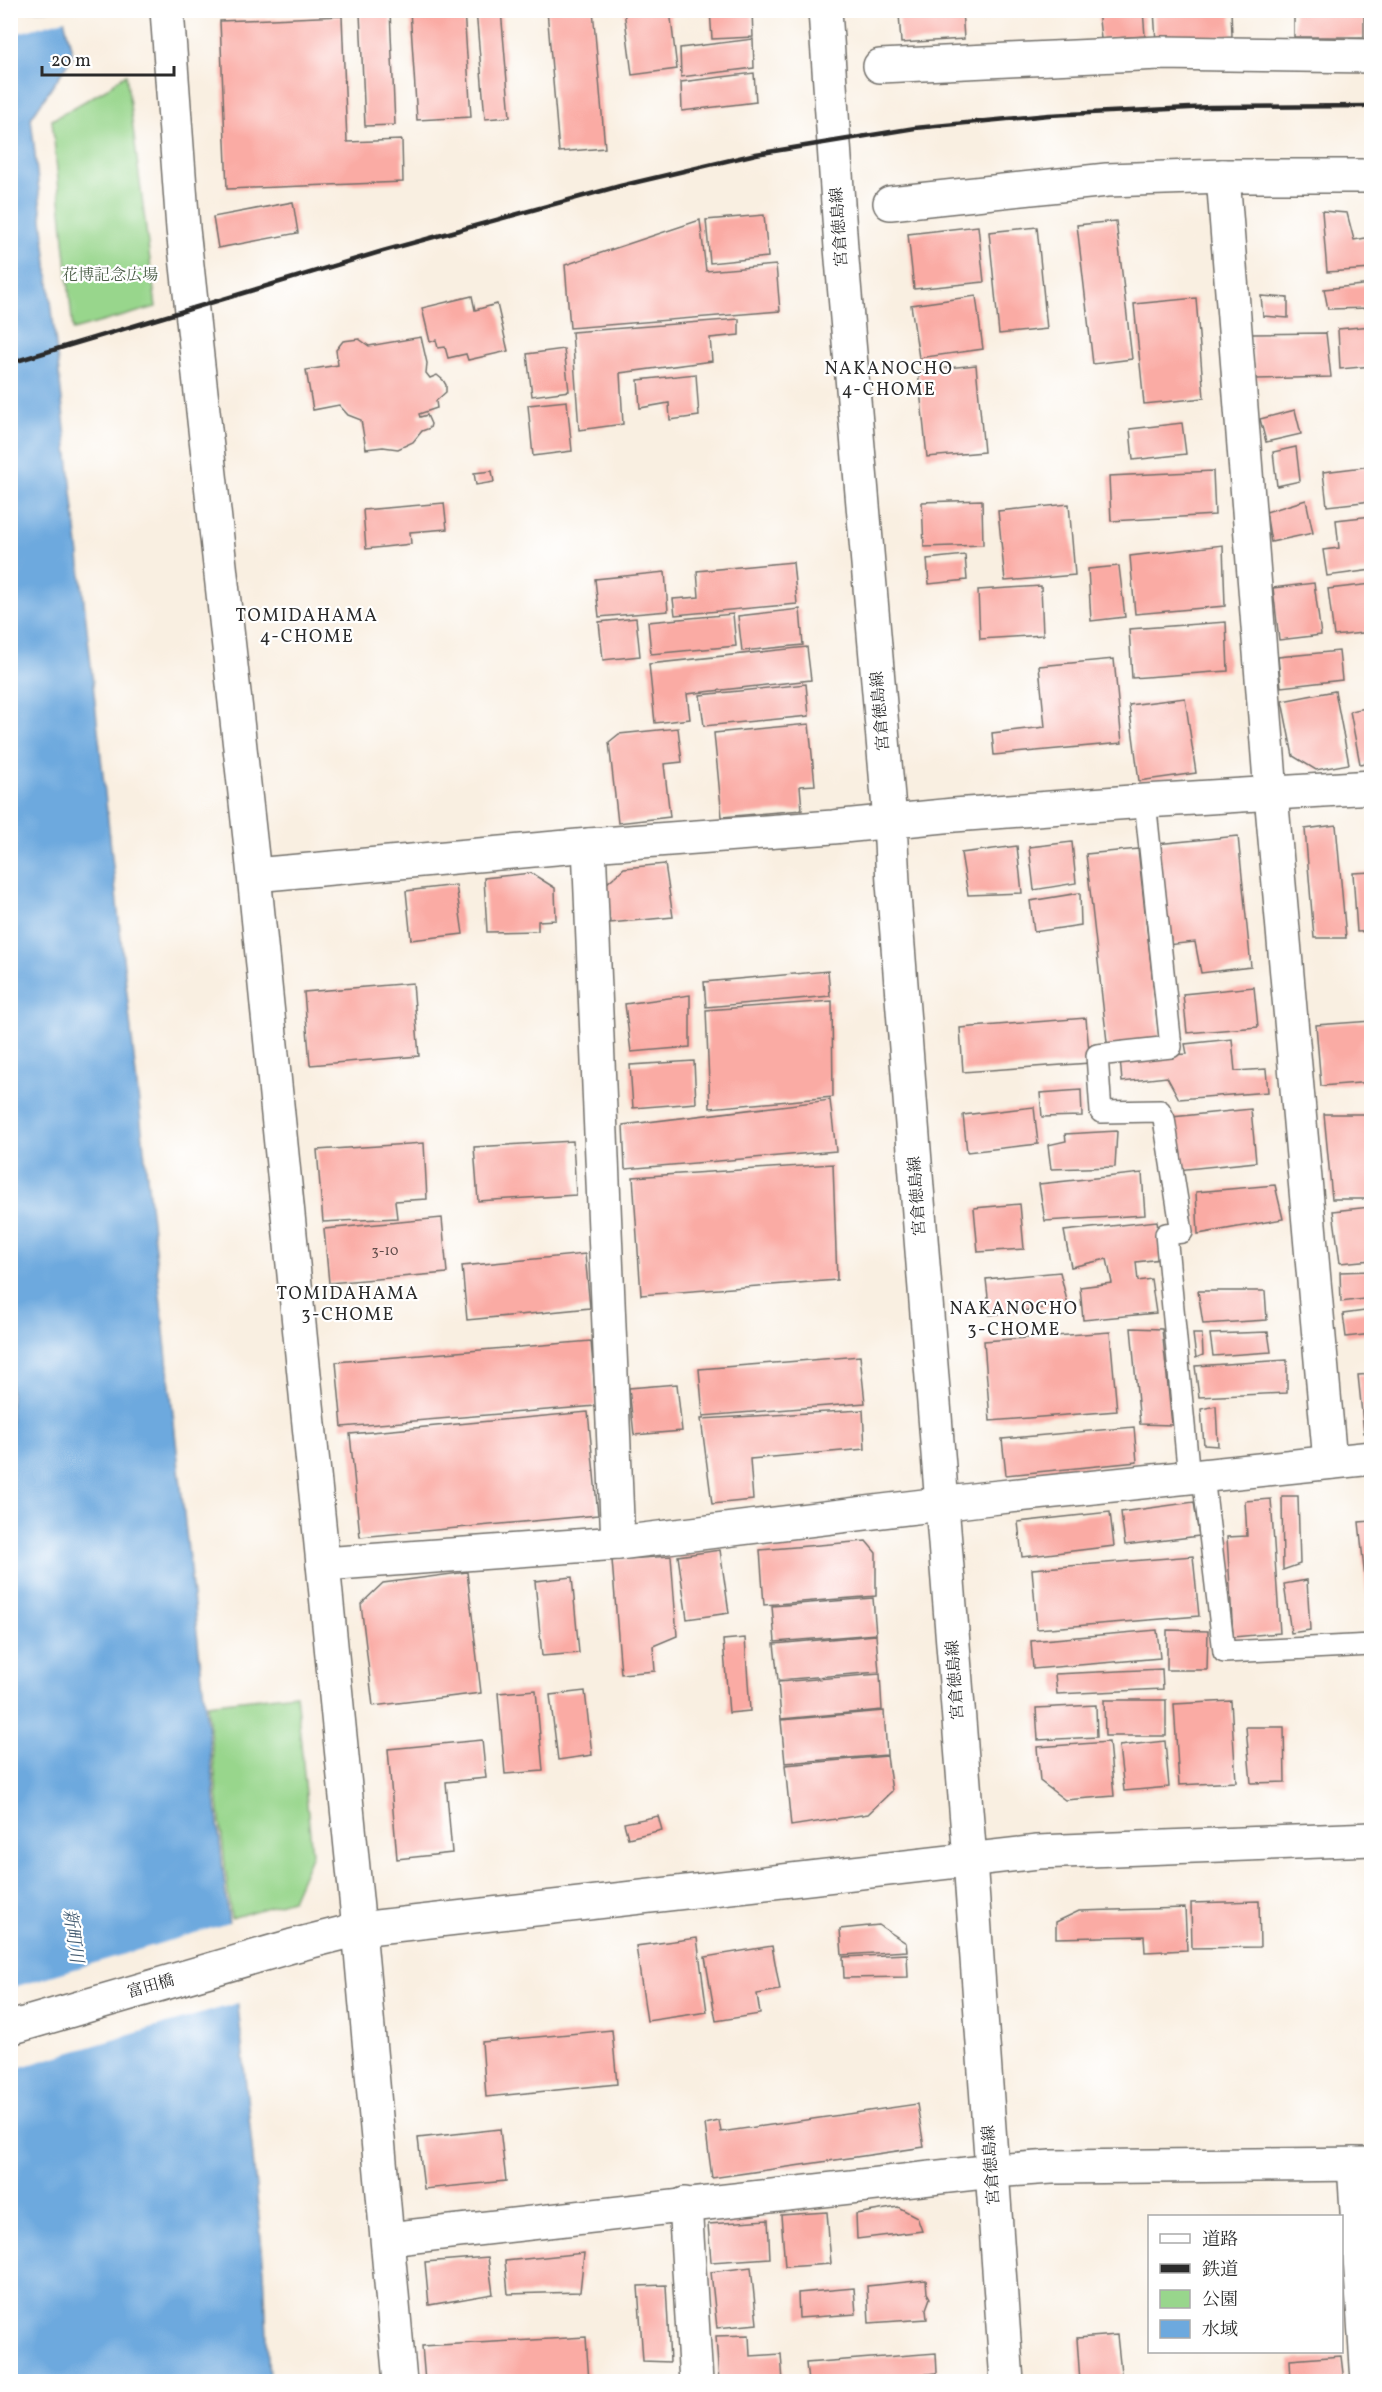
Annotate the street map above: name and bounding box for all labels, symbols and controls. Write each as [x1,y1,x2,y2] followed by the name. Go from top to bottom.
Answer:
[42,39,174,77] scale bar
[51,49,91,74] text: 20 m
[826,186,854,268] street label: 宮倉徳島線
[62,265,158,287] park label: 花博記念広場
[824,357,954,403] district label: NAKANOCHO 4-CHOME
[236,604,378,650] district label: TOMIDAHAMA 4-CHOME
[867,670,895,752] street label: 宮倉徳島線
[904,1155,932,1237] street label: 宮倉徳島線
[372,1242,398,1261] house number: 3-10
[277,1282,419,1328] district label: TOMIDAHAMA 3-CHOME
[949,1297,1079,1343] district label: NAKANOCHO 3-CHOME
[942,1639,970,1721] street label: 宮倉徳島線
[56,1908,88,1966] water label: 新町川
[125,1970,177,2004] street label: 富田橋
[978,2124,1006,2206] street label: 宮倉徳島線
[1148,2215,1343,2353] legend
[1202,2228,1238,2253] text: 道路
[1202,2258,1238,2283] text: 鉄道
[1202,2288,1238,2313] text: 公園
[1202,2318,1238,2343] text: 水域

